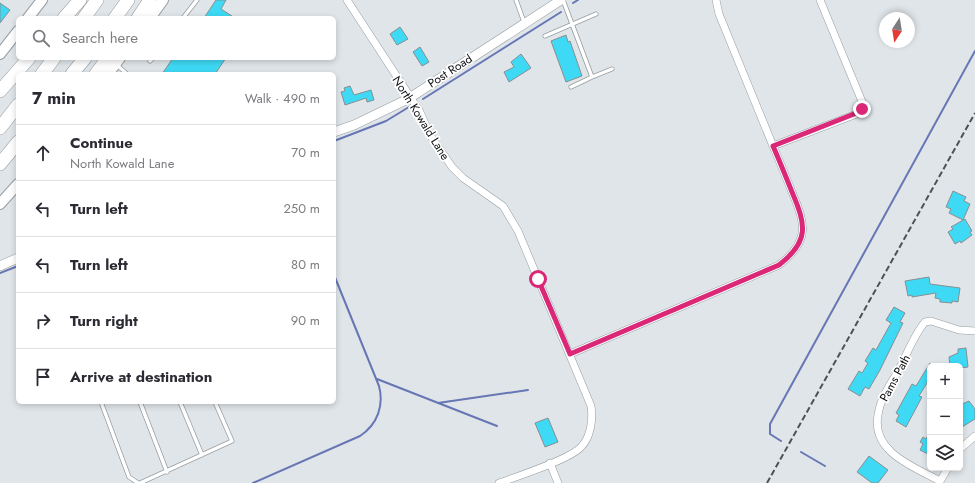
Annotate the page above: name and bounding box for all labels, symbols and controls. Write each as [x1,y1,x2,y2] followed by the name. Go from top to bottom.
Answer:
[879,12,915,48] north arrow
[16,16,336,60] search box
[30,27,52,49] icon: search
[62,27,138,49] text: Search here
[424,50,476,92] street label: Post Road
[388,72,454,164] street label: North Kowald Lane
[32,86,76,110] text: 7 min
[245,89,320,108] text: Walk · 490 m
[853,100,871,118] route end
[70,132,133,154] text: Continue
[32,142,54,164] icon: ahead
[291,143,320,162] text: 70 m
[70,154,174,173] text: North Kowald Lane
[32,198,54,220] icon: left
[70,198,128,220] text: Turn left
[283,199,320,218] text: 250 m
[32,254,54,276] icon: left
[70,254,128,276] text: Turn left
[291,255,320,274] text: 80 m
[529,270,547,288] route start
[32,310,54,332] icon: right
[70,310,138,332] text: Turn right
[291,311,320,330] text: 90 m
[875,351,915,405] street label: Pams Path
[927,363,963,471] map controls
[927,363,963,399] button: +
[32,366,54,388] icon: arrive
[70,366,212,388] text: Arrive at destination
[927,399,963,435] button: −
[927,435,963,471] button: layers

